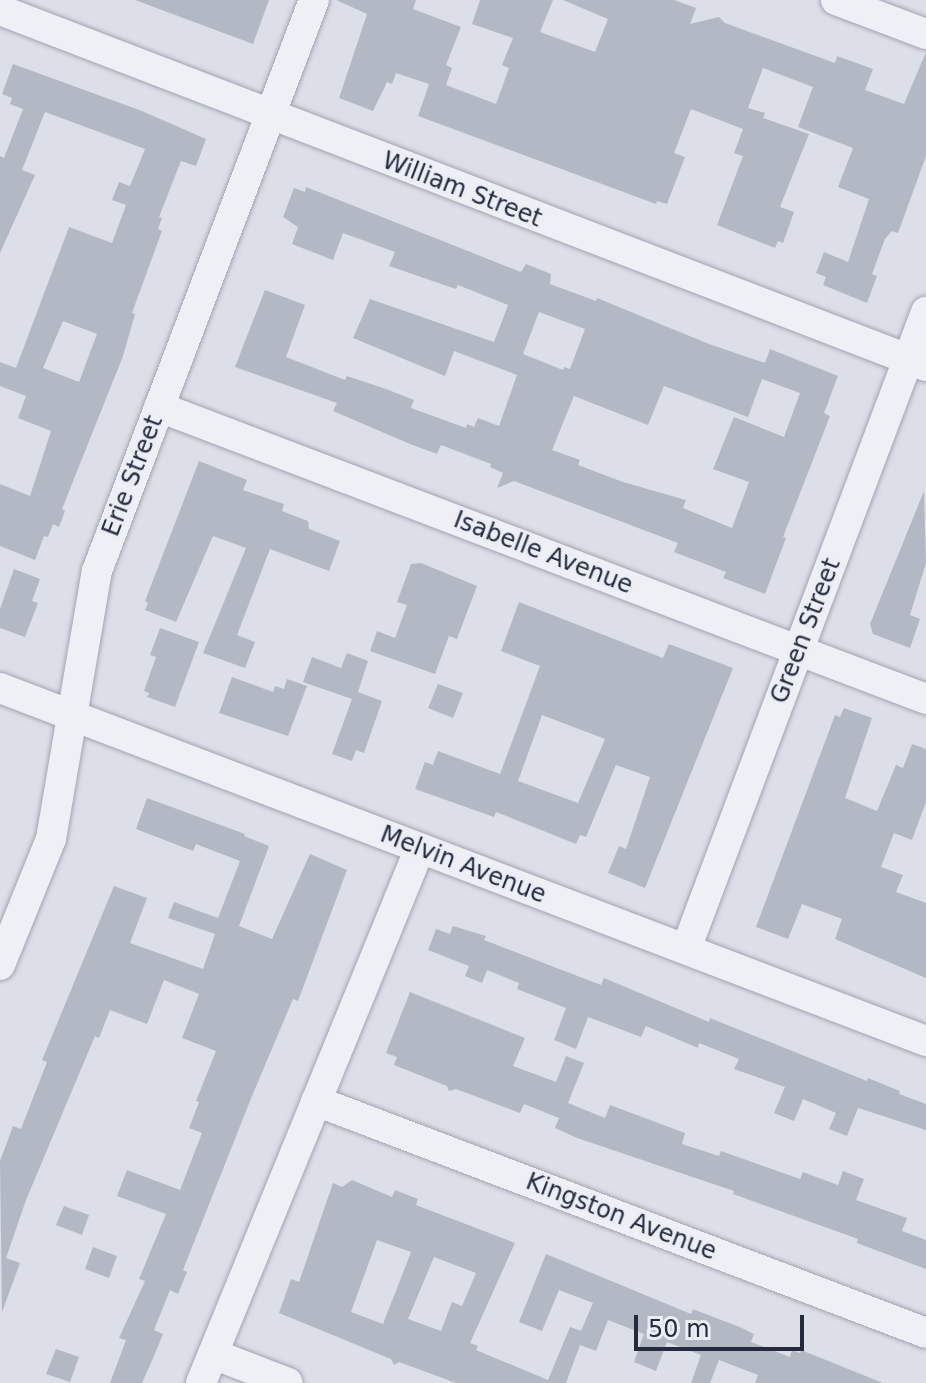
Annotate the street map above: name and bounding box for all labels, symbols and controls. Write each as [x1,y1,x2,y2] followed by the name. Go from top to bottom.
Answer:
[378,146,546,234] street label: William Street
[97,412,169,540] street label: Erie Street
[450,506,636,600] street label: Isabelle Avenue
[765,554,847,708] street label: Green Street
[376,820,550,910] street label: Melvin Avenue
[522,1167,720,1267] street label: Kingston Avenue
[638,1299,808,1349] scale bar
[648,1315,710,1343] text: 50 m

